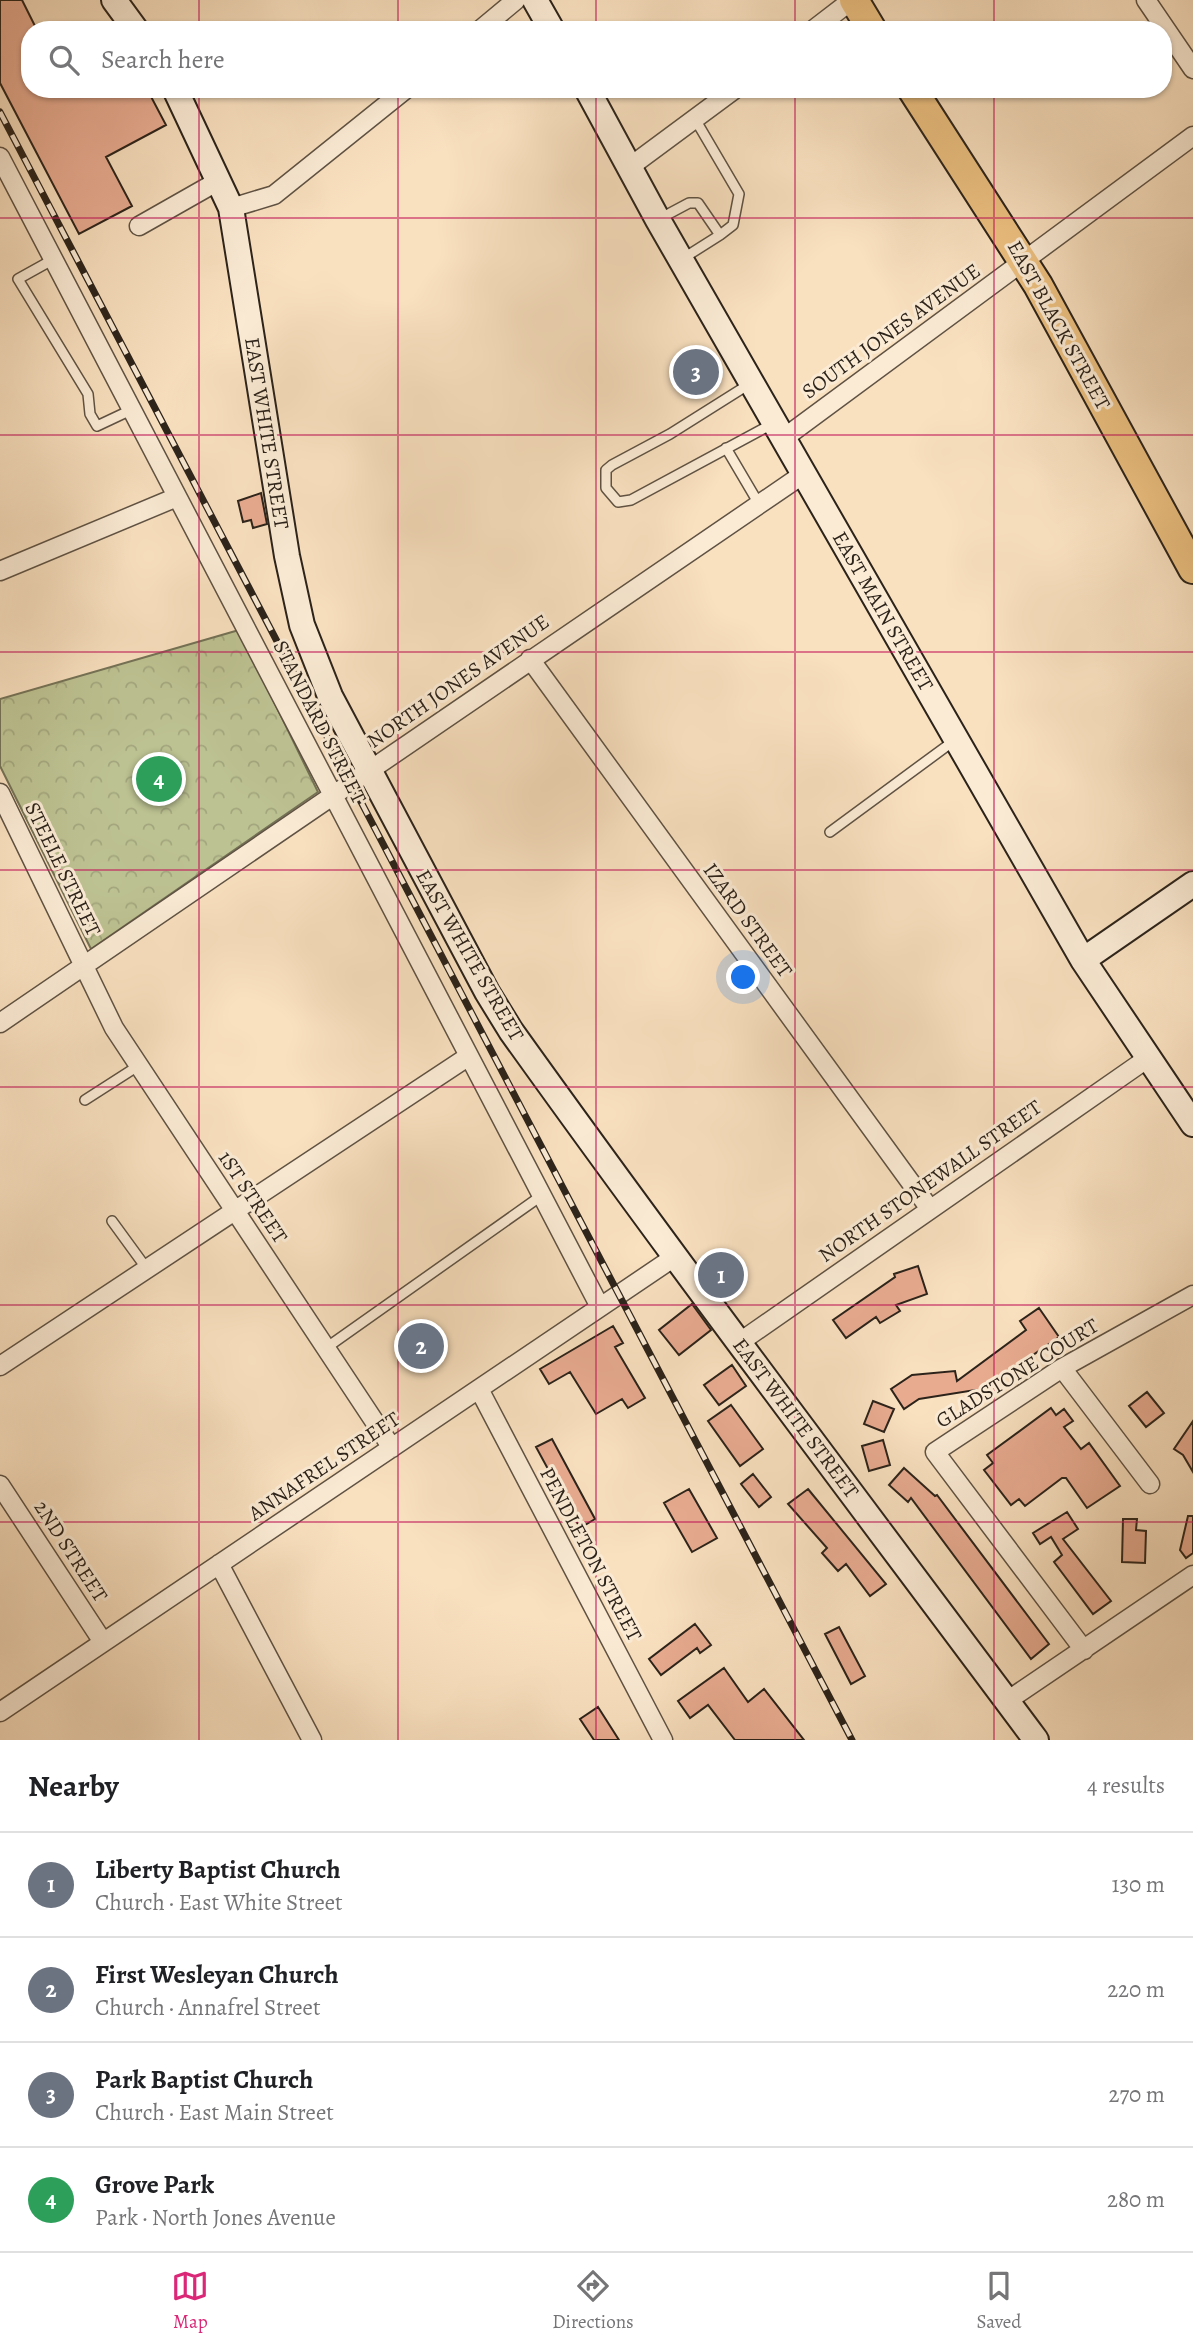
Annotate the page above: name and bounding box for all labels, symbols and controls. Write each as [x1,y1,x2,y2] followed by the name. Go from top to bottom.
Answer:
[21,21,1172,98] search box
[45,41,83,79] icon: search
[101,42,225,77] text: Search here
[1001,235,1117,415] street label: EAST BLACK STREET
[796,257,986,405] street label: SOUTH JONES AVENUE
[238,335,296,531] street label: EAST WHITE STREET
[673,346,719,398] pin: 3
[826,526,940,696] street label: EAST MAIN STREET
[361,607,555,755] street label: NORTH JONES AVENUE
[267,636,374,809] street label: STANDARD STREET
[136,753,182,805] pin: 4
[18,797,108,941] street label: STEELE STREET
[697,857,799,983] street label: IZARD STREET
[409,864,531,1046] street label: EAST WHITE STREET
[726,960,760,994] your location
[813,1093,1047,1269] street label: NORTH STONEWALL STREET
[212,1145,294,1249] street label: 1ST STREET
[698,1249,744,1301] pin: 1
[930,1311,1104,1434] street label: GLADSTONE COURT
[398,1320,444,1372] pin: 2
[727,1332,866,1504] street label: EAST WHITE STREET
[242,1405,406,1528] street label: ANNAFREL STREET
[533,1462,649,1646] street label: PENDLETON STREET
[28,1495,115,1608] street label: 2ND STREET
[28,1766,119,1806] text: Nearby
[1087,1770,1165,1801] text: 4 results
[95,1852,341,1887] text: Liberty Baptist Church
[47,1869,55,1900] text: 1
[1112,1869,1165,1900] text: 130 m
[95,1887,343,1918] text: Church · East White Street
[95,1957,339,1992] text: First Wesleyan Church
[45,1974,57,2005] text: 2
[1107,1974,1165,2005] text: 220 m
[95,1992,321,2023] text: Church · Annafrel Street
[95,2062,313,2097] text: Park Baptist Church
[46,2079,56,2110] text: 3
[1108,2079,1165,2110] text: 270 m
[95,2097,334,2128] text: Church · East Main Street
[95,2167,214,2202] text: Grove Park
[46,2184,56,2215] text: 4
[1107,2184,1165,2215] text: 280 m
[95,2202,336,2233] text: Park · North Jones Avenue
[171,2267,209,2335] tab: Map
[552,2267,634,2335] tab: Directions
[977,2267,1022,2335] tab: Saved

